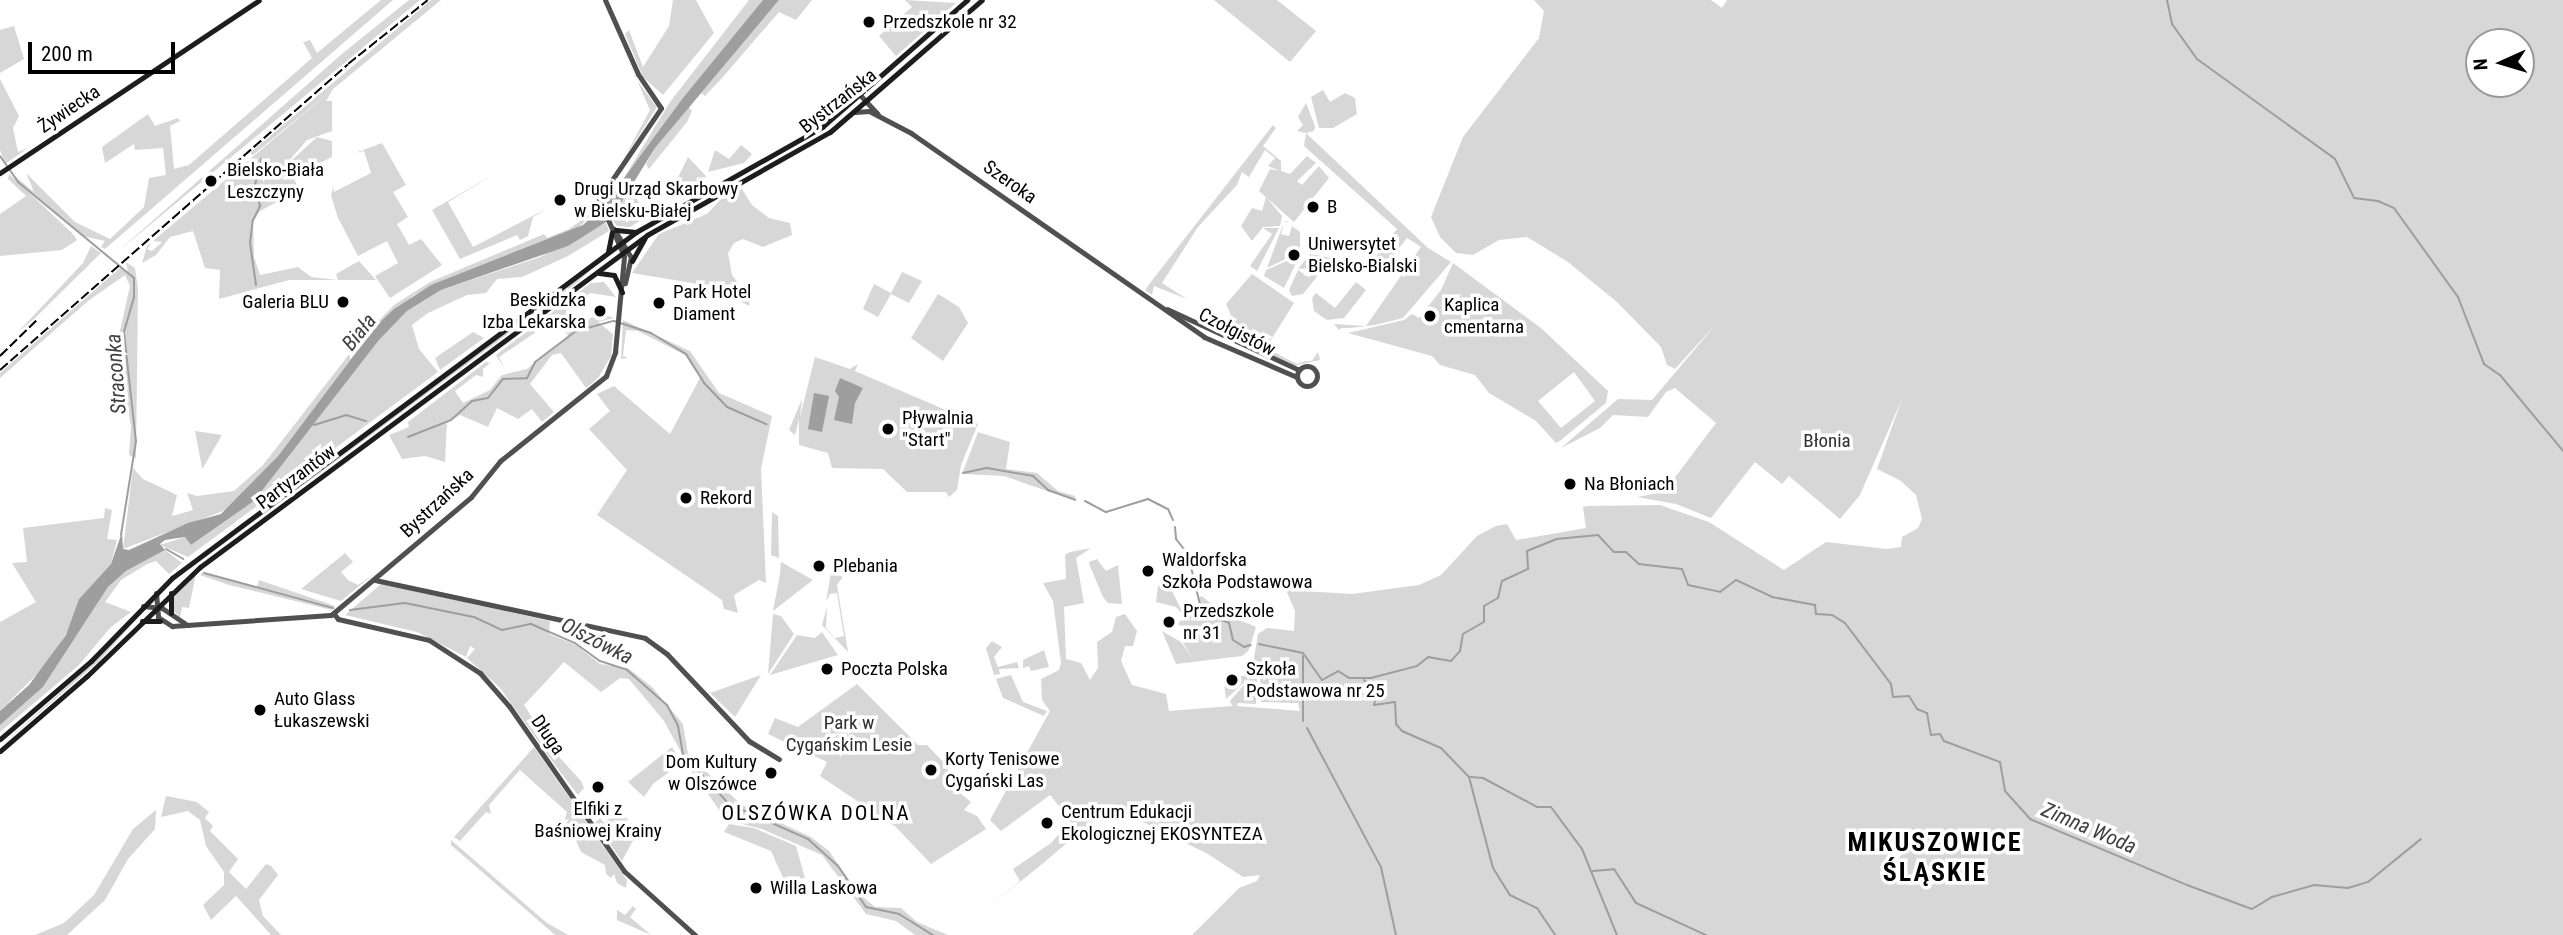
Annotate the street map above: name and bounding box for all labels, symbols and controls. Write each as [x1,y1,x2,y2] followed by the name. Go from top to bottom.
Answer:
[883,11,1017,33] place label: Przedszkole nr 32
[861,14,877,30] marker: Przedszkole nr 32
[32,28,178,72] scale bar
[2465,28,2535,98] north arrow
[41,42,93,66] text: 200 m
[2469,58,2492,71] text: N
[795,64,881,138] street label: Bystrzańska
[34,80,104,138] street label: Żywiecka
[979,156,1041,208] street label: Szeroka
[227,159,324,203] place label: Bielsko-Biała Leszczyny
[201,171,221,191] marker: Bielsko-Biała Leszczyny
[574,178,738,222] place label: Drugi Urząd Skarbowy w Bielsku-Białej
[552,192,568,208] marker: Drugi Urząd Skarbowy w Bielsku-Białej
[1327,196,1337,218] place label: B
[1305,199,1321,215] marker: B
[1308,233,1417,277] place label: Uniwersytet Bielsko-Bialski
[1286,247,1302,263] marker: Uniwersytet Bielsko-Bialski
[673,281,751,325] place label: Park Hotel Diament
[482,289,586,333] place label: Beskidzka Izba Lekarska
[242,291,329,313] place label: Galeria BLU
[335,294,351,310] marker: Galeria BLU
[1444,294,1524,338] place label: Kaplica cmentarna
[651,295,667,311] marker: Park Hotel Diament
[592,303,608,319] marker: Beskidzka Izba Lekarska
[1195,303,1279,361] street label: Czołgistów
[336,308,382,356] water label: Biała
[1422,308,1438,324] marker: Kaplica cmentarna
[101,333,131,415] water label: Straconka
[902,407,974,451] place label: Pływalnia "Start"
[880,421,896,437] marker: Pływalnia "Start"
[1803,430,1851,452] park label: Błonia
[252,440,340,514] street label: Partyzantów
[396,464,478,542] street label: Bystrzańska
[1584,473,1675,495] place label: Na Błoniach
[1562,476,1578,492] marker: Na Błoniach
[700,487,752,509] place label: Rekord
[678,490,694,506] marker: Rekord
[1162,549,1313,593] place label: Waldorfska Szkoła Podstawowa
[833,555,898,577] place label: Plebania
[811,558,827,574] marker: Plebania
[1140,563,1156,579] marker: Waldorfska Szkoła Podstawowa
[1183,600,1274,644] place label: Przedszkole nr 31
[557,612,637,670] water label: Olszówka
[1161,614,1177,630] marker: Przedszkole nr 31
[841,658,948,680] place label: Poczta Polska
[1246,658,1385,702] place label: Szkoła Podstawowa nr 25
[819,661,835,677] marker: Poczta Polska
[1224,672,1240,688] marker: Szkoła Podstawowa nr 25
[274,688,370,732] place label: Auto Glass Łukaszewski
[252,702,268,718] marker: Auto Glass Łukaszewski
[526,711,570,759] street label: Długa
[786,712,912,756] park label: Park w Cygańskim Lesie
[945,748,1060,792] place label: Korty Tenisowe Cygański Las
[666,751,757,795] place label: Dom Kultury w Olszówce
[923,762,939,778] marker: Korty Tenisowe Cygański Las
[763,765,779,781] marker: Dom Kultury w Olszówce
[590,779,606,795] marker: Elfiki z Baśniowej Krainy
[2038,797,2140,859] water label: Zimna Woda
[534,798,662,842] place label: Elfiki z Baśniowej Krainy
[723,800,909,826] district label: OLSZÓWKA DOLNA
[1061,801,1263,845] place label: Centrum Edukacji Ekologicznej EKOSYNTEZA
[1039,815,1055,831] marker: Centrum Edukacji Ekologicznej EKOSYNTEZA
[1849,827,2021,888] district label: MIKUSZOWICE ŚLĄSKIE
[770,877,877,899] place label: Willa Laskowa
[748,880,764,896] marker: Willa Laskowa

